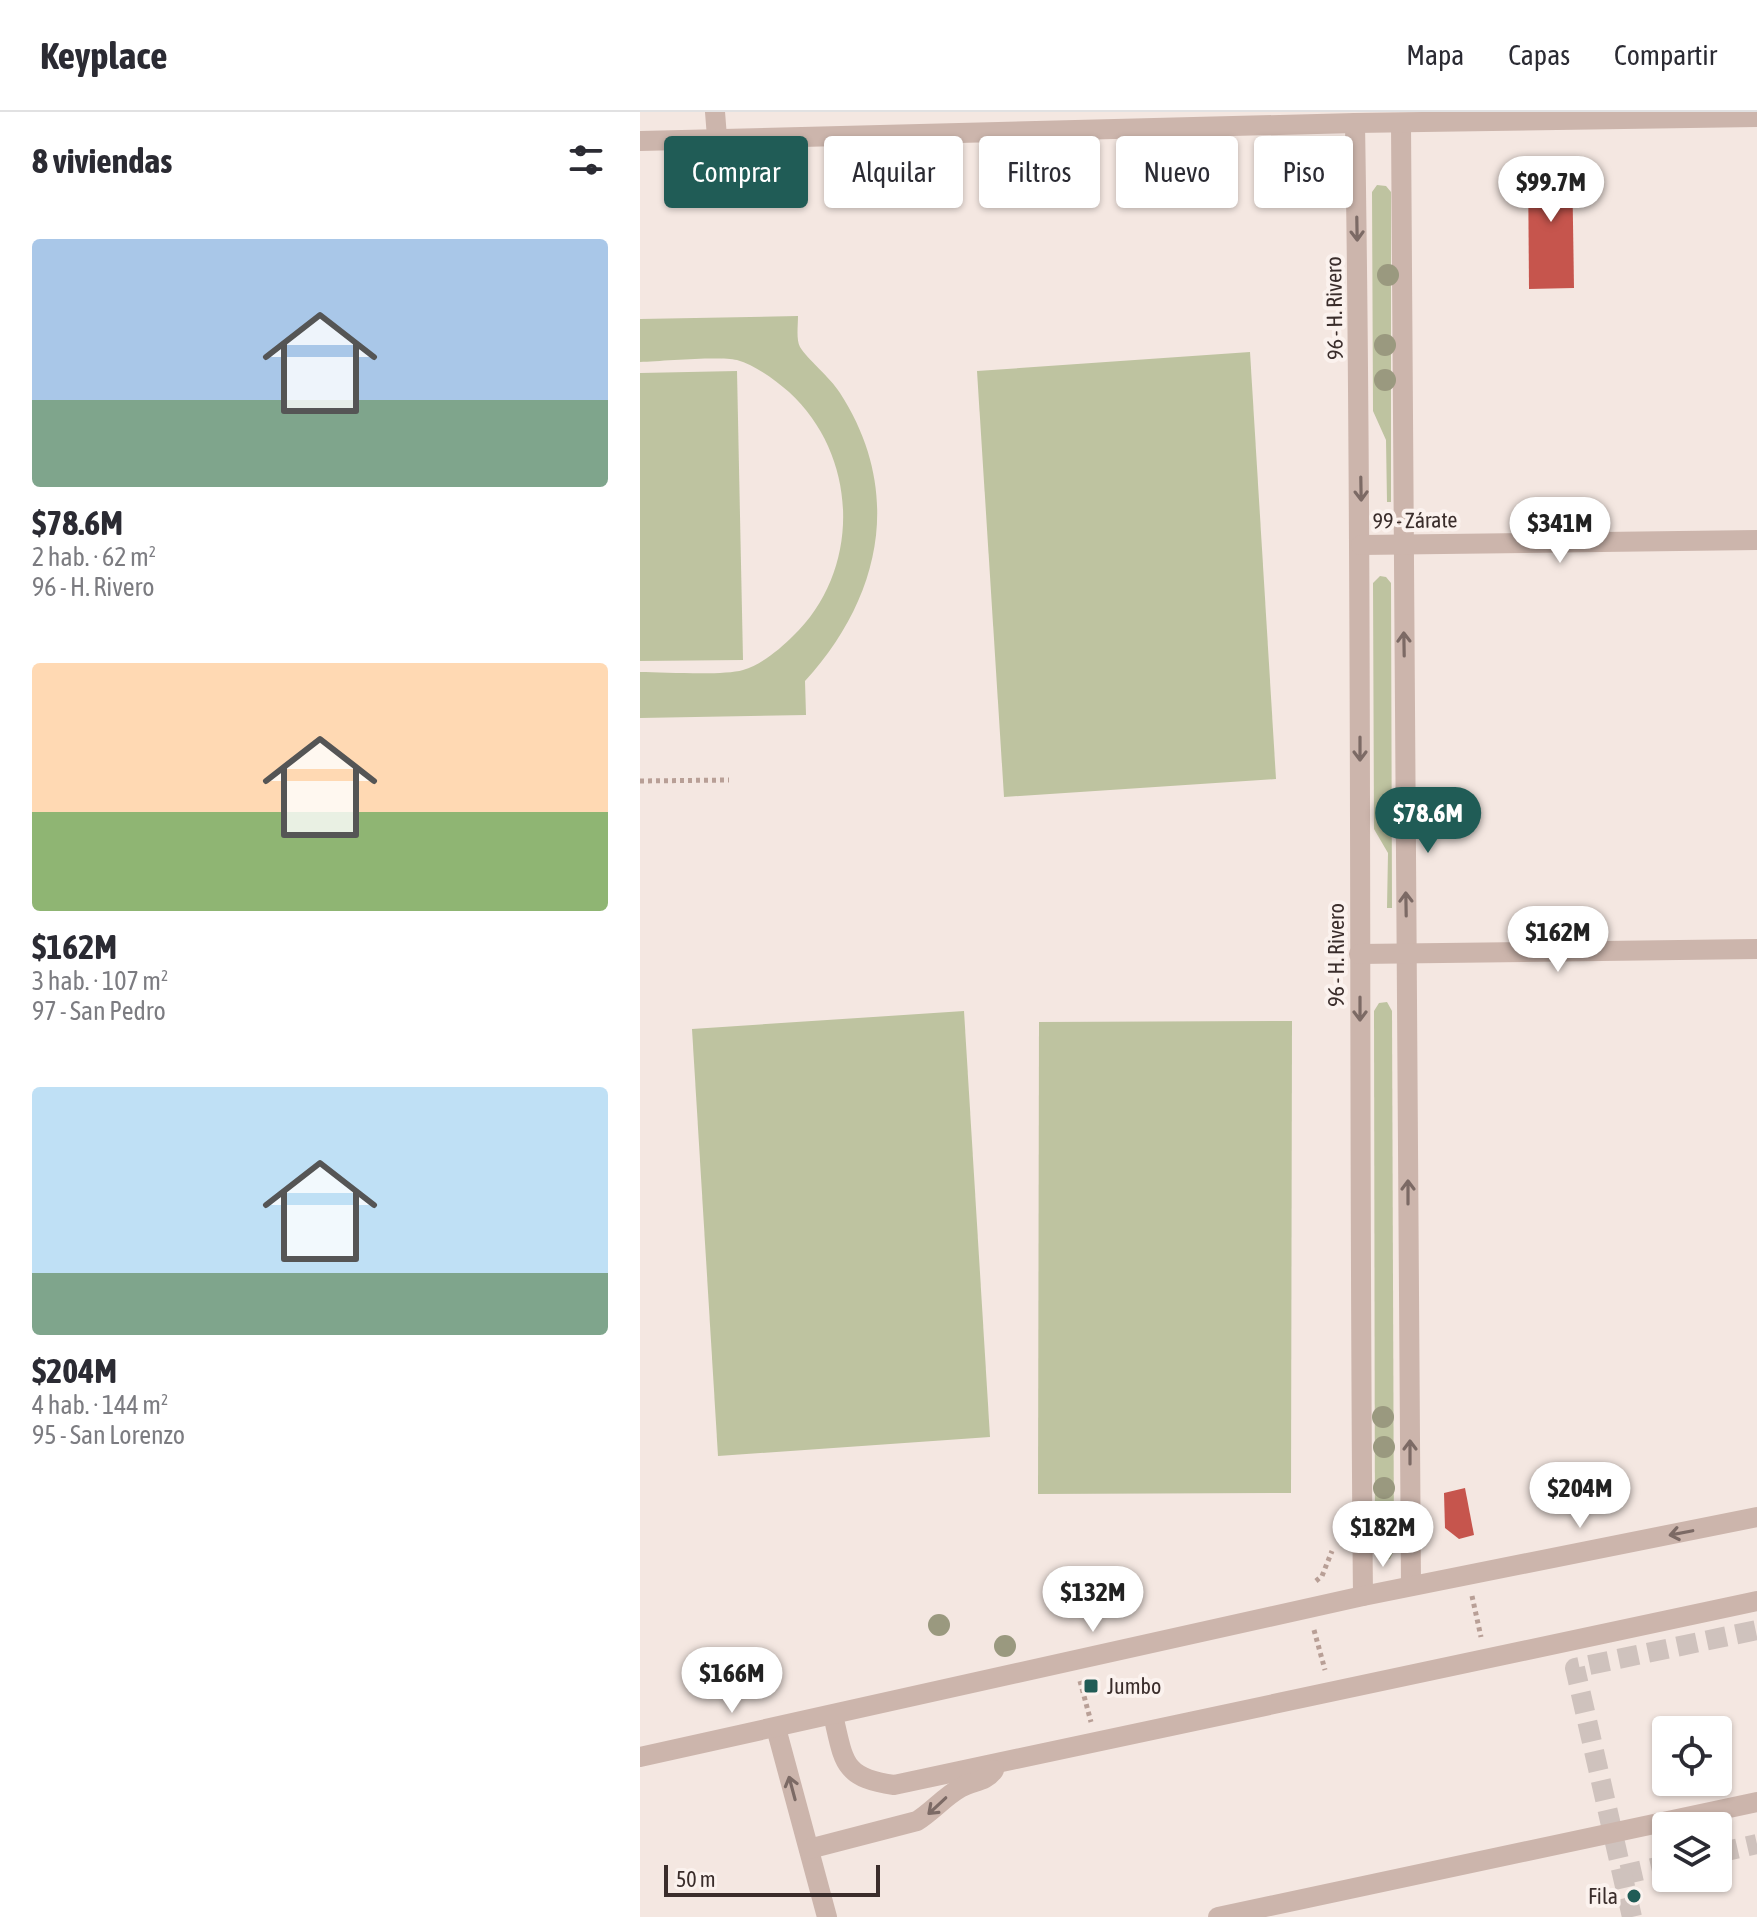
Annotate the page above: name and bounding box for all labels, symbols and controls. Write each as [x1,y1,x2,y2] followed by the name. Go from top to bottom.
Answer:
[40,34,167,77] text: Keyplace
[1406,39,1464,71] text: Mapa
[1508,39,1570,71] text: Capas
[1614,39,1717,71] text: Compartir
[664,136,808,208] chip: Comprar
[824,136,963,208] chip: Alquilar
[979,136,1100,208] chip: Filtros
[1116,136,1238,208] chip: Nuevo
[1254,136,1353,208] chip: Piso
[564,138,608,182] icon: filters
[32,141,172,180] text: 8 viviendas
[1486,156,1616,224] pin: $99.7M
[1516,167,1586,197] text: $99.7M
[1349,215,1364,242] one-way arrow
[1320,256,1348,360] street label: 96 - H. Rivero
[248,291,392,435] icon: home
[1353,475,1368,502] one-way arrow
[1504,497,1616,565] pin: $341M
[32,503,123,542] text: $78.6M
[1372,506,1458,534] street label: 99 - Zárate
[1527,508,1593,538] text: $341M
[32,542,156,572] text: 2 hab. · 62 m²
[32,572,155,602] text: 96 - H. Rivero
[1396,631,1412,658] one-way arrow
[248,715,392,859] icon: home
[1352,735,1368,762] one-way arrow
[1363,787,1493,855] pin: $78.6M
[1393,798,1463,828] text: $78.6M
[1398,891,1414,918] one-way arrow
[1323,903,1349,1007] street label: 96 - H. Rivero
[1502,906,1614,974] pin: $162M
[1525,917,1591,947] text: $162M
[32,927,117,966] text: $162M
[32,966,168,996] text: 3 hab. · 107 m²
[1352,995,1367,1022] one-way arrow
[32,996,166,1026] text: 97 - San Pedro
[248,1139,392,1283] icon: home
[1400,1179,1416,1206] one-way arrow
[32,1351,117,1390] text: $204M
[32,1390,168,1420] text: 4 hab. · 144 m²
[32,1420,185,1450] text: 95 - San Lorenzo
[1402,1439,1418,1466] one-way arrow
[1524,1462,1636,1530] pin: $204M
[1547,1473,1613,1503] text: $204M
[1327,1501,1439,1569] pin: $182M
[1350,1512,1416,1542] text: $182M
[1668,1526,1694,1541] one-way arrow
[1037,1566,1149,1634] pin: $132M
[1060,1577,1126,1607] text: $132M
[676,1647,788,1715] pin: $166M
[699,1658,765,1688] text: $166M
[1107,1673,1161,1699] place label: Jumbo
[1082,1677,1100,1695] marker: Jumbo
[1652,1716,1732,1892] map controls
[1652,1716,1732,1796] button: locate
[784,1776,799,1802] one-way arrow
[927,1796,947,1815] one-way arrow
[1652,1812,1732,1892] button: layers
[664,1861,880,1897] scale bar
[676,1866,716,1892] text: 50 m
[1588,1883,1618,1909] place label: Fila
[1625,1887,1643,1905] marker: Fila

